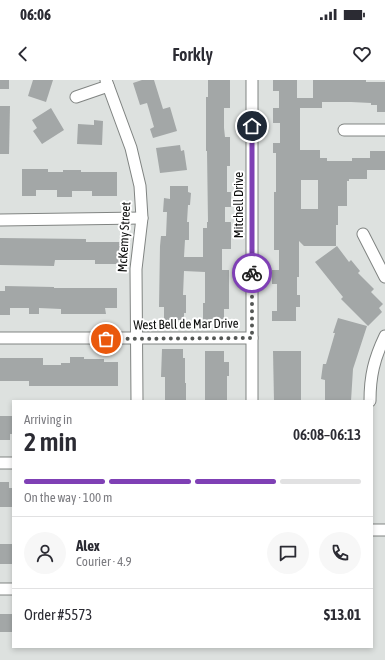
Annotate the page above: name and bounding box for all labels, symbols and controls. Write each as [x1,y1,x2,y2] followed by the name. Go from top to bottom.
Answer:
[20,6,51,23] text: 06:06
[12,43,34,65] icon: back
[351,43,373,65] icon: heart
[172,44,213,65] text: Forkly
[235,109,269,143] pin
[241,115,263,137] icon: home
[231,172,246,238] street label: Mitchell Drive
[115,201,133,273] street label: McKemy Street
[232,253,272,293] courier
[241,262,263,284] icon: bike
[133,316,239,332] street label: West Bell de Mar Drive
[89,322,123,356] pin
[95,328,117,350] icon: bag
[24,412,72,427] text: Arriving in
[293,426,361,443] text: 06:08–06:13
[24,427,77,457] text: 2 min
[24,490,112,505] text: On the way · 100 m
[24,532,66,574] button: person
[267,532,309,574] button: chat
[319,532,361,574] button: phone
[76,537,100,554] text: Alex
[76,554,132,569] text: Courier · 4.9
[24,606,92,623] text: Order #5573
[324,606,361,623] text: $13.01

